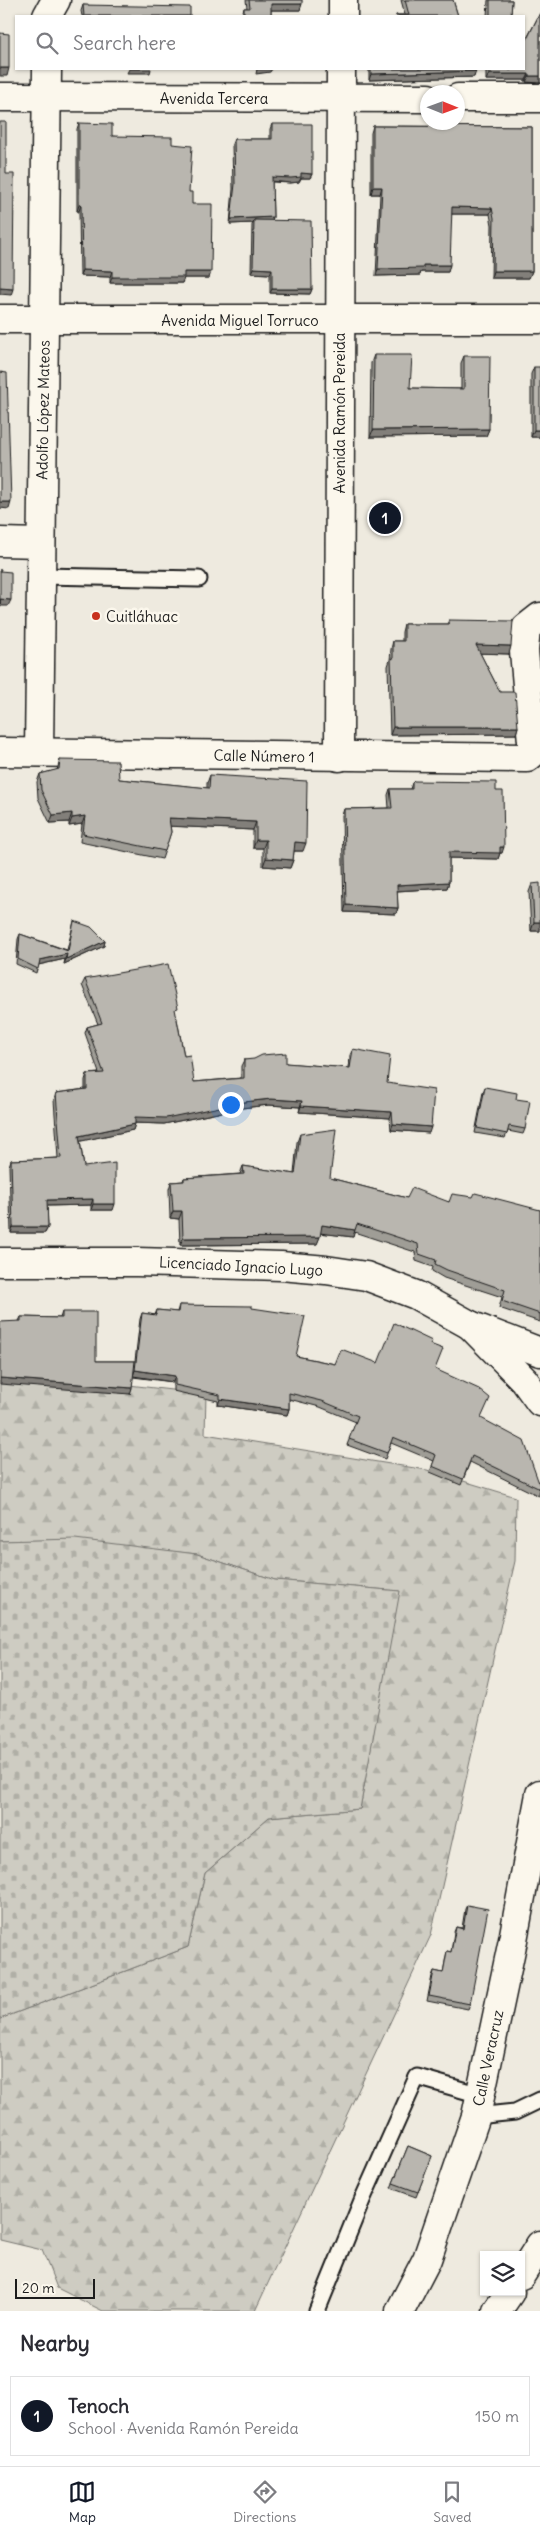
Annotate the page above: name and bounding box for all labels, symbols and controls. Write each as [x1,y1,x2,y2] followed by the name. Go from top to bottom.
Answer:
[15,15,525,70] search box
[33,29,61,57] icon: search
[73,31,176,55] text: Search here
[420,85,465,130] north arrow
[160,89,269,108] street label: Avenida Tercera
[161,311,319,330] street label: Avenida Miguel Torruco
[330,332,349,493] street label: Avenida Ramón Pereida
[32,340,54,480] street label: Adolfo López Mateos
[369,499,401,537] pin: 1
[106,607,179,626] place label: Cuitláhuac
[90,610,102,622] marker: Cuitláhuac
[213,746,315,766] street label: Calle Número 1
[218,1092,244,1118] your location
[158,1252,324,1280] street label: Licenciado Ignacio Lugo
[469,2008,507,2108] street label: Calle Veracruz
[480,2251,525,2296] map controls
[480,2251,525,2296] button: layers
[15,2276,95,2299] scale bar
[22,2279,55,2297] text: 20 m
[20,2330,90,2357] text: Nearby
[68,2394,129,2418] text: Tenoch
[34,2406,40,2426] text: 1
[475,2406,519,2426] text: 150 m
[68,2418,299,2438] text: School · Avenida Ramón Pereida
[68,2478,96,2526] tab: Map
[233,2478,296,2526] tab: Directions
[433,2478,472,2526] tab: Saved

